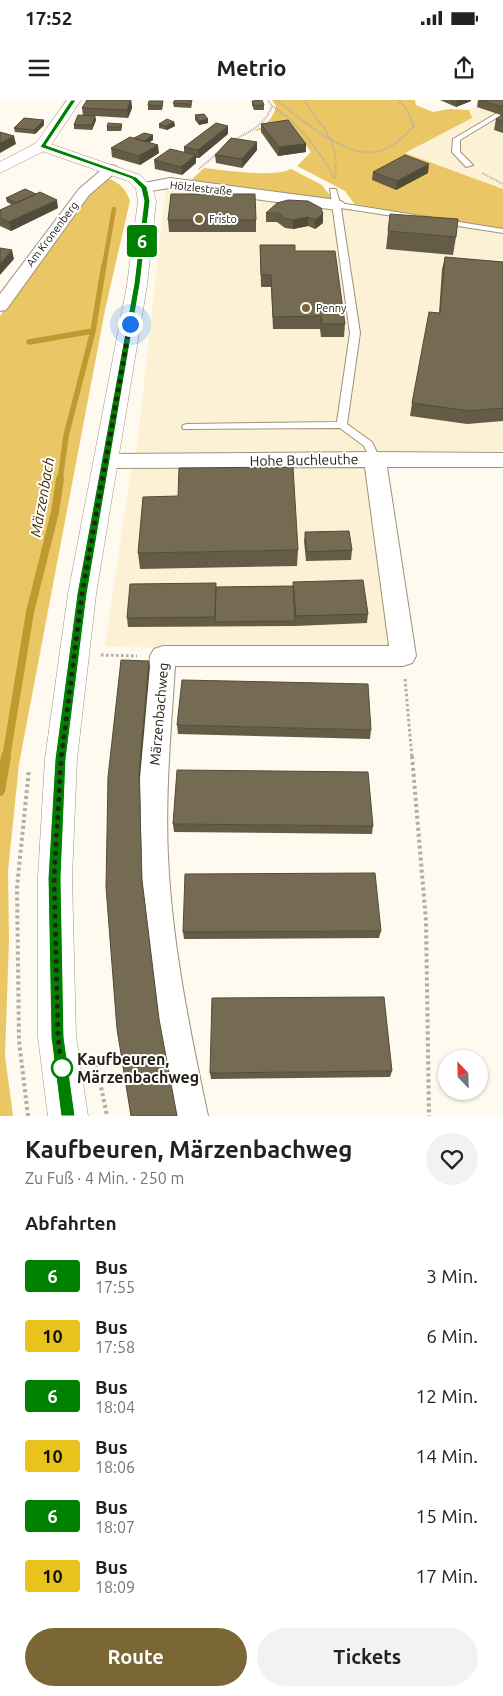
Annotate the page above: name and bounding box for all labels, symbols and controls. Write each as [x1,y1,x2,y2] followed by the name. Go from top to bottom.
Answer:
[25,7,73,29] text: 17:52
[25,54,53,82] icon: menu
[450,54,478,82] icon: share
[216,55,287,80] text: Metrio
[169,179,233,197] street label: Hölzlestraße
[24,199,80,269] street label: Am Kronenberg
[193,213,205,225] marker: Fristo
[209,213,237,225] place label: Fristo
[126,225,158,257] line badge: 6
[137,231,147,251] text: 6
[300,302,312,314] marker: Penny
[316,302,347,314] place label: Penny
[118,312,143,337] your location
[249,451,359,469] street label: Hohe Buchleuthe
[27,456,57,538] water label: Märzenbach
[147,662,171,766] street label: Märzenbachweg
[77,1050,199,1086] place label: Kaufbeuren, Märzenbachweg
[438,1050,488,1100] north arrow
[438,1050,488,1100] map controls
[51,1057,73,1079] marker: Kaufbeuren, Märzenbachweg
[426,1133,478,1185] button: heart
[25,1136,352,1163] text: Kaufbeuren, Märzenbachweg
[25,1169,184,1187] text: Zu Fuß · 4 Min. · 250 m
[25,1212,117,1234] text: Abfahrten
[95,1256,128,1278] text: Bus
[426,1265,478,1287] text: 3 Min.
[47,1266,58,1286] text: 6
[95,1278,135,1296] text: 17:55
[95,1316,128,1338] text: Bus
[426,1325,478,1347] text: 6 Min.
[42,1326,63,1346] text: 10
[95,1338,135,1356] text: 17:58
[95,1376,128,1398] text: Bus
[416,1385,478,1407] text: 12 Min.
[47,1386,58,1406] text: 6
[95,1398,135,1416] text: 18:04
[95,1436,128,1458] text: Bus
[416,1445,478,1467] text: 14 Min.
[42,1446,63,1466] text: 10
[95,1458,135,1476] text: 18:06
[95,1496,128,1518] text: Bus
[416,1505,478,1527] text: 15 Min.
[47,1506,58,1526] text: 6
[95,1518,135,1536] text: 18:07
[95,1556,128,1578] text: Bus
[416,1565,478,1587] text: 17 Min.
[42,1566,63,1586] text: 10
[95,1578,135,1596] text: 18:09
[25,1628,247,1686] button: Route
[257,1628,478,1686] button: Tickets

